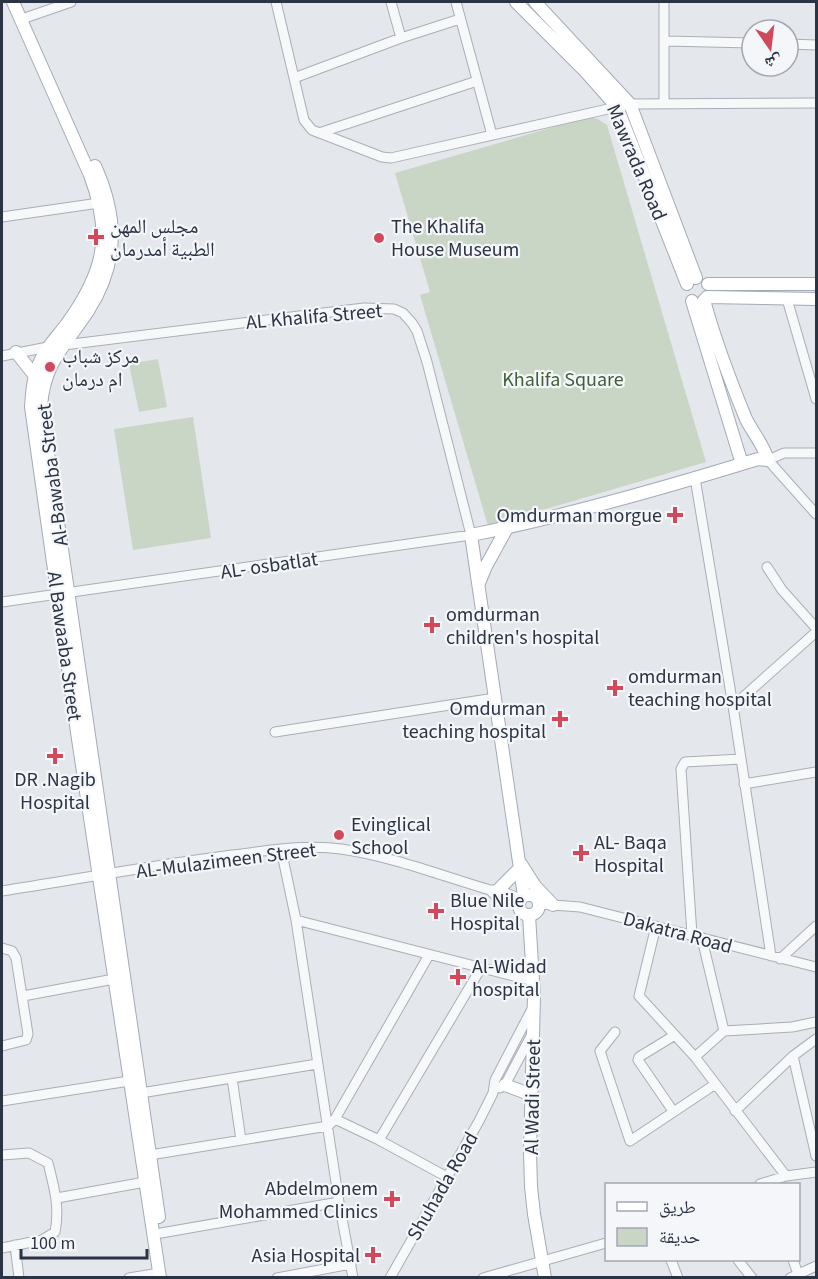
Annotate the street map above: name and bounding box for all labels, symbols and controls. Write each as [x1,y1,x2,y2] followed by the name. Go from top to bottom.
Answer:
[740,18,800,78] north arrow
[762,49,784,74] text: ش
[599,100,673,225] street label: Mawrada Road
[110,213,215,264] place label: مجلس المهن الطبية أمدرمان
[391,213,519,264] place label: The Khalifa House Museum
[87,228,105,246] marker: مجلس المهن الطبية أمدرمان
[372,231,386,245] marker: The Khalifa House Museum
[245,297,384,337] street label: AL Khalifa Street
[62,343,139,394] place label: مركز شباب ام درمان
[43,360,57,374] marker: مركز شباب ام درمان
[502,366,624,394] park label: Khalifa Square
[30,402,76,548] street label: Al-Bawaba Street
[497,502,662,530] place label: Omdurman morgue
[666,506,684,524] marker: Omdurman morgue
[219,545,320,587] street label: AL- osbatlat
[40,569,88,723] street label: Al Bawaaba Street
[446,601,599,652] place label: omdurman children's hospital
[423,616,441,634] marker: omdurman children's hospital
[628,663,772,714] place label: omdurman teaching hospital
[606,679,624,697] marker: omdurman teaching hospital
[402,695,546,746] place label: Omdurman teaching hospital
[551,710,569,728] marker: Omdurman teaching hospital
[46,747,64,765] marker: DR .Nagib Hospital
[14,766,96,817] place label: DR .Nagib Hospital
[351,811,431,862] place label: Evinglical School
[332,828,346,842] marker: Evinglical School
[594,829,667,880] place label: AL- Baqa Hospital
[134,836,318,886] street label: AL-Mulazimeen Street
[572,844,590,862] marker: AL- Baqa Hospital
[450,887,525,938] place label: Blue Nile Hospital
[427,902,445,920] marker: Blue Nile Hospital
[620,905,736,961] street label: Dakatra Road
[472,953,547,1004] place label: Al-Widad hospital
[449,968,467,986] marker: Al-Widad hospital
[518,1039,548,1155] street label: Al Wadi Street
[400,1127,485,1246] street label: Shuhada Road
[219,1175,378,1226] place label: Abdelmonem Mohammed Clinics
[605,1183,800,1261] legend
[383,1190,401,1208] marker: Abdelmonem Mohammed Clinics
[659,1195,696,1220] text: طريق
[21,1222,147,1260] scale bar
[659,1225,700,1250] text: حديقة
[30,1231,75,1256] text: 100 m
[252,1242,360,1270] place label: Asia Hospital
[364,1246,382,1264] marker: Asia Hospital

